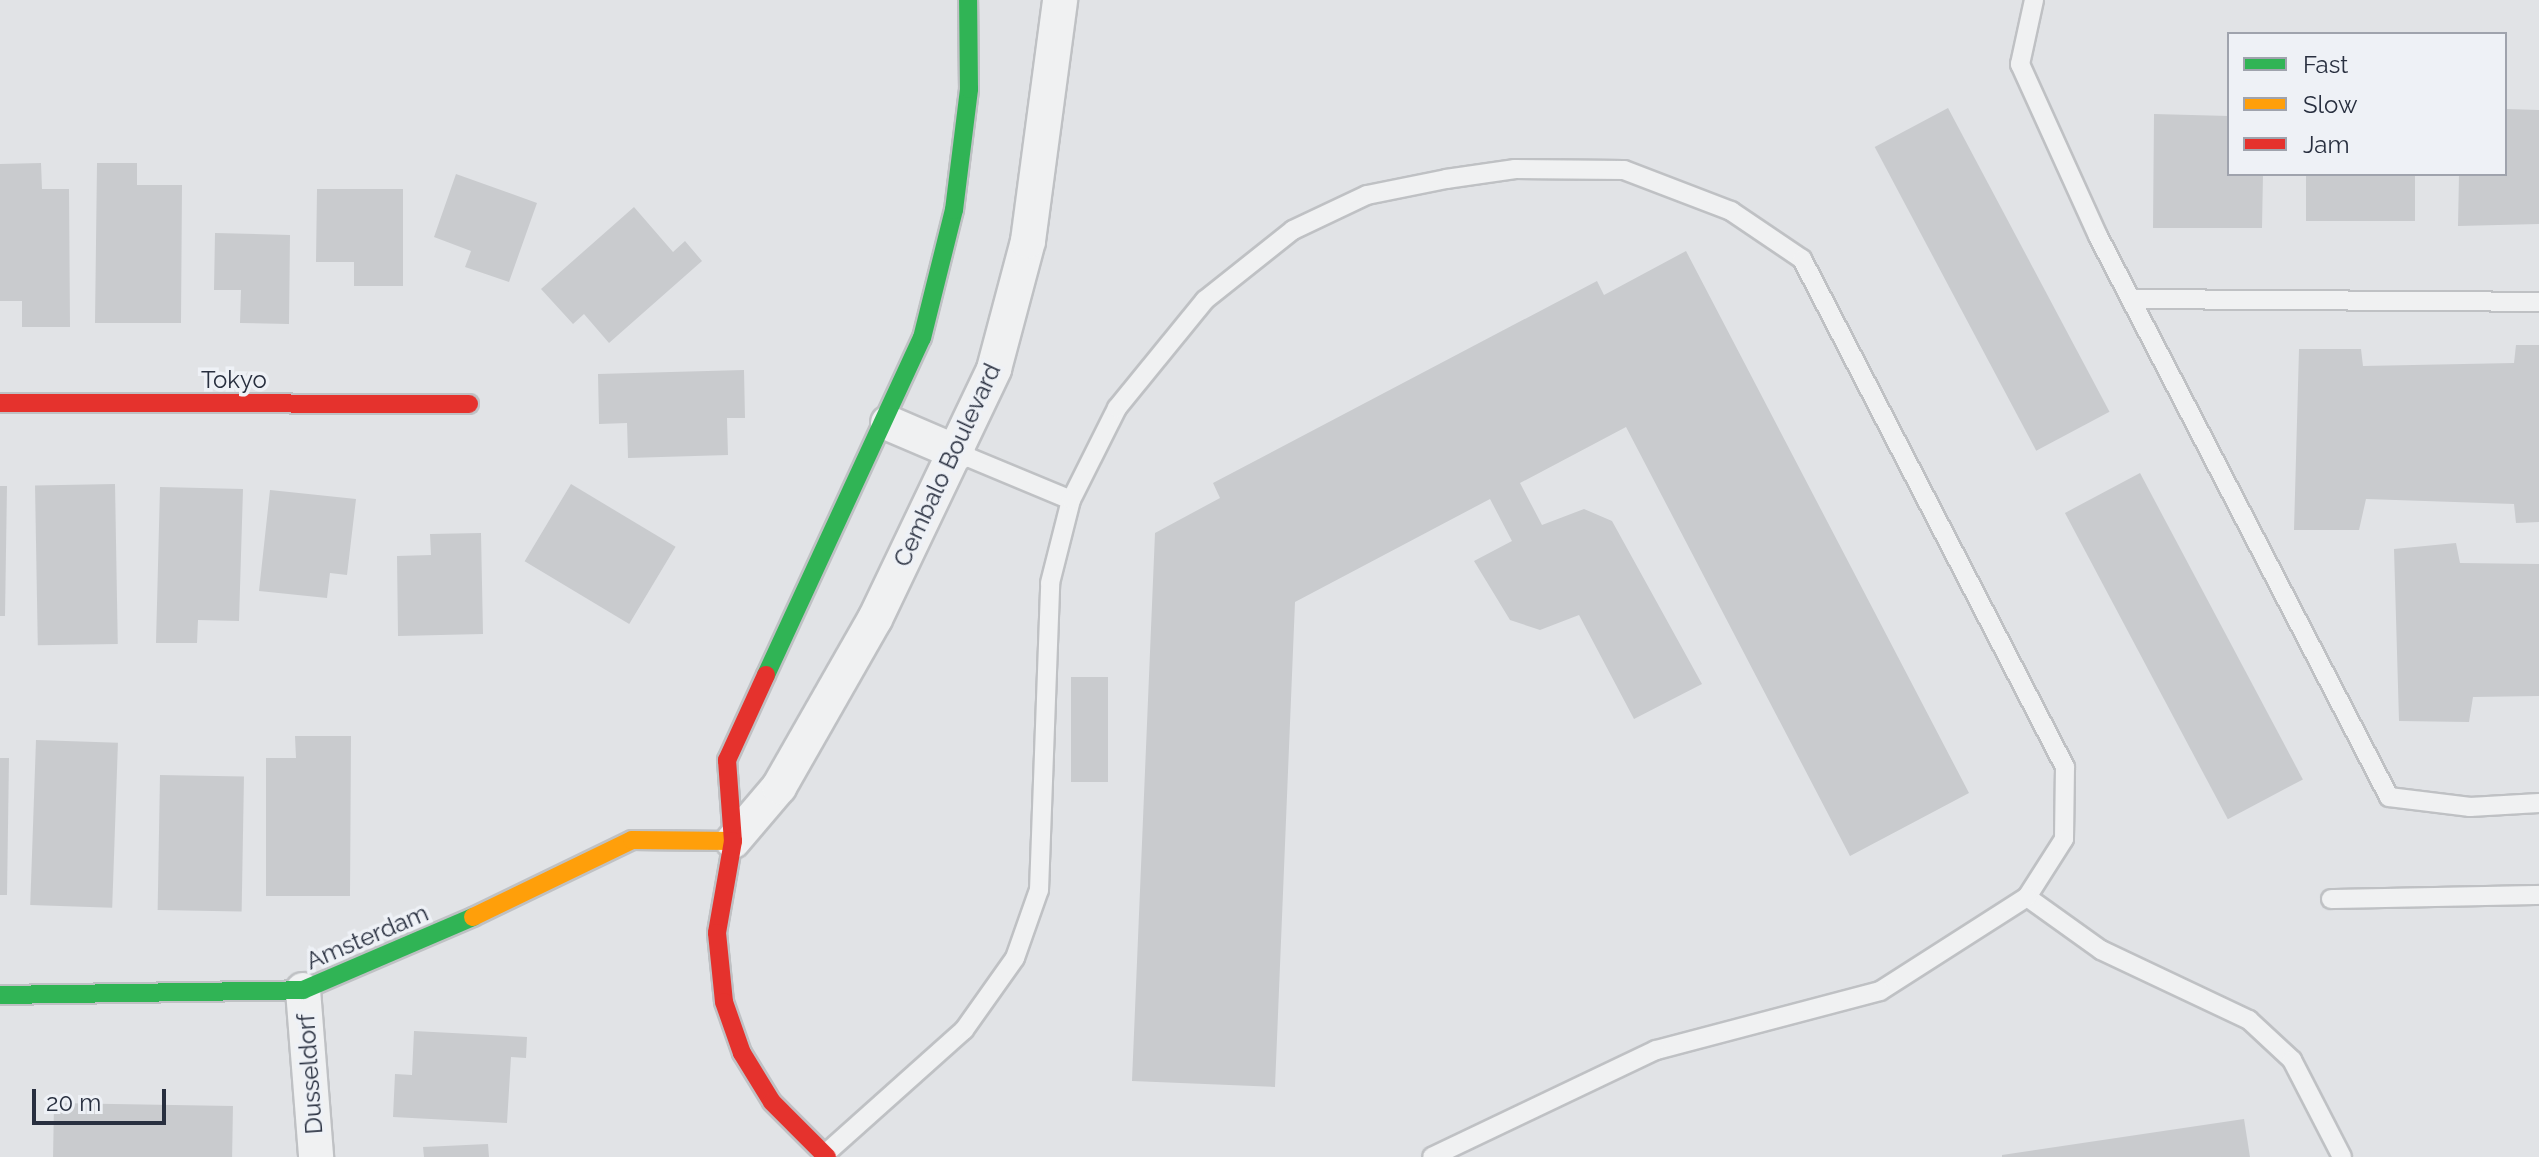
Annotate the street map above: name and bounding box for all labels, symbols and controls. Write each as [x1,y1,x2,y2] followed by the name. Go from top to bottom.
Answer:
[2227,32,2507,176] legend
[2303,50,2348,79] text: Fast
[2303,90,2357,119] text: Slow
[2303,130,2349,159] text: Jam
[887,359,1007,571] street label: Cembalo Boulevard
[201,366,267,394] street label: Tokyo
[302,898,432,976] street label: Amsterdam
[291,1013,329,1135] street label: Dusseldorf
[36,1073,170,1123] scale bar
[46,1088,101,1117] text: 20 m

